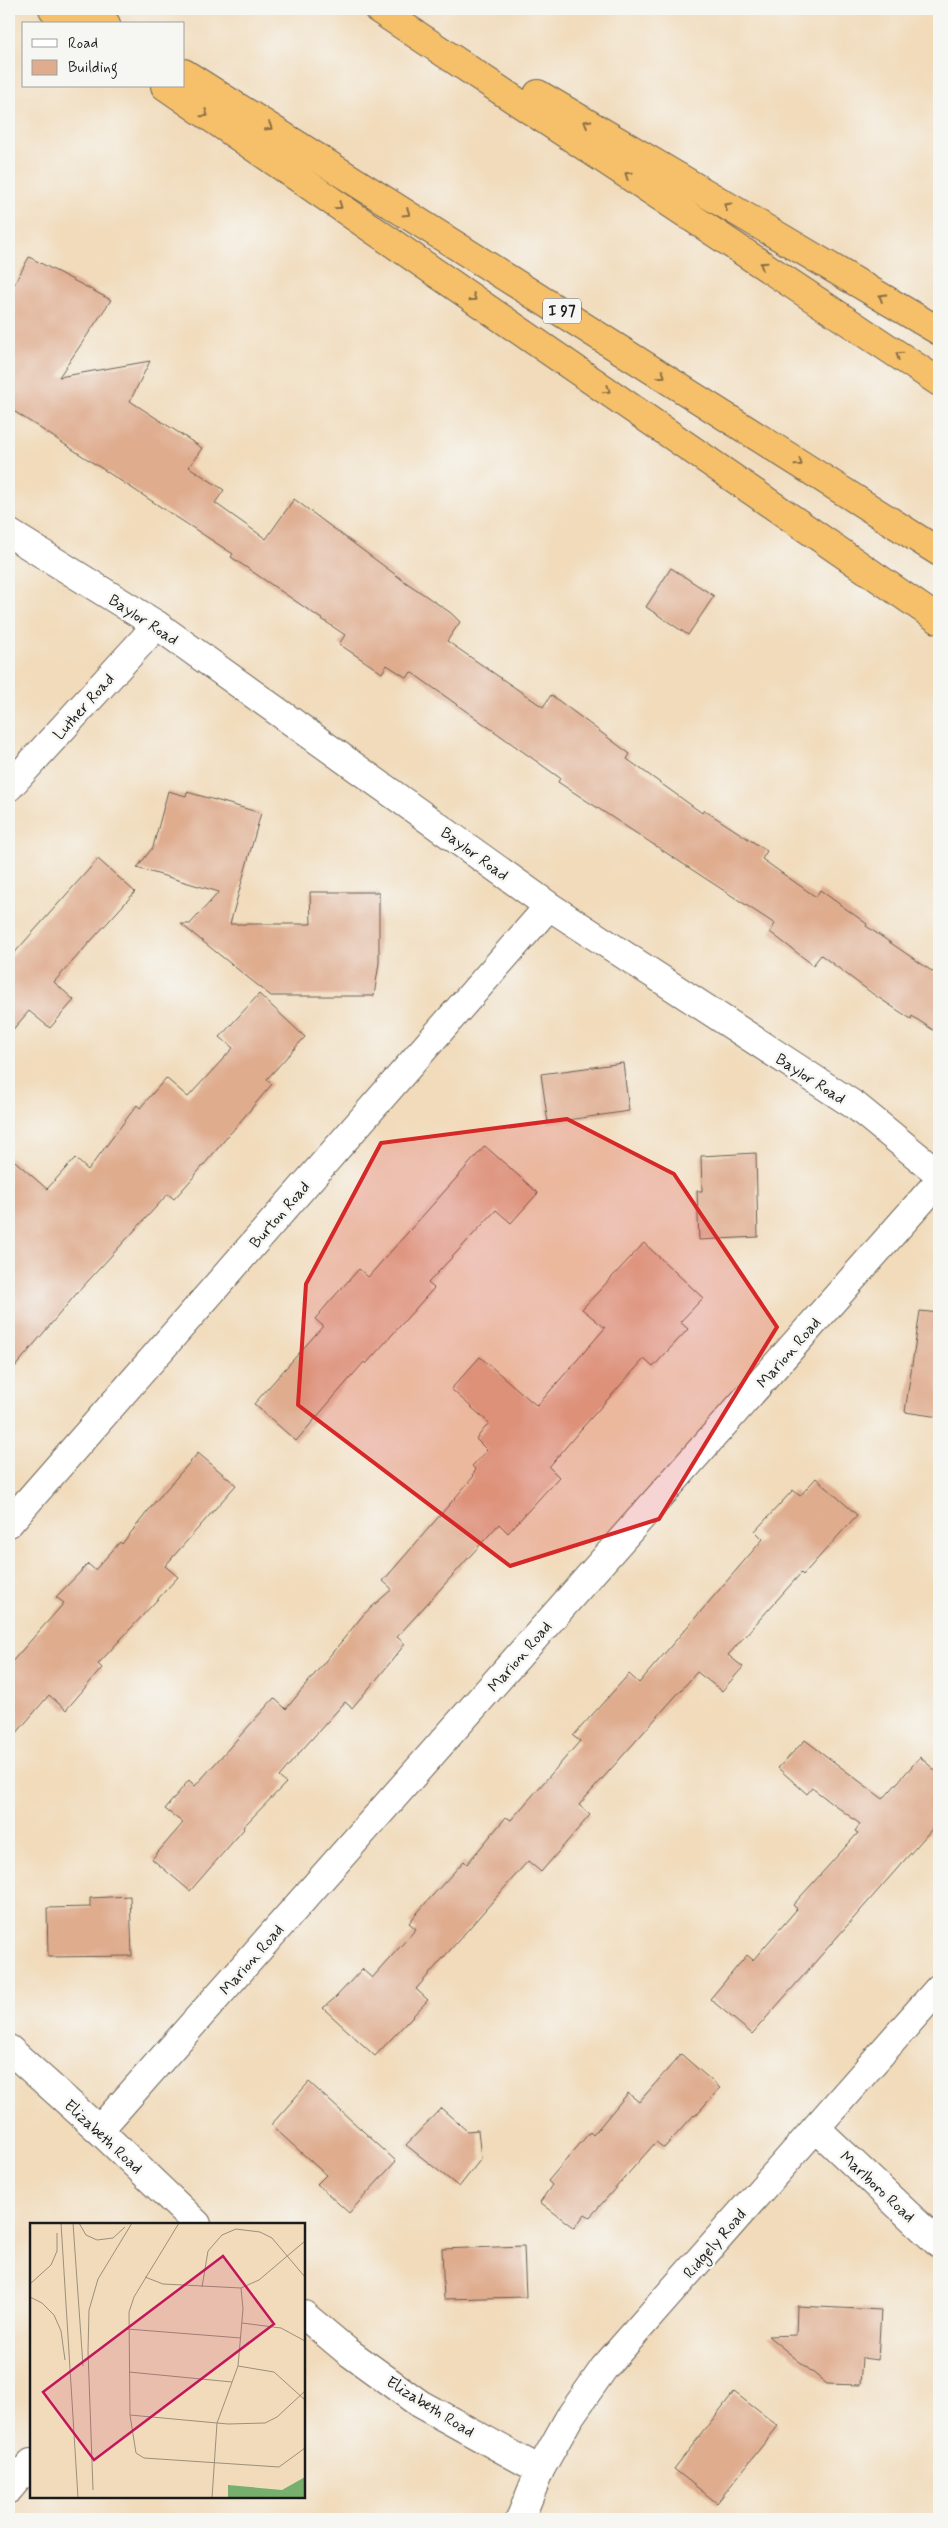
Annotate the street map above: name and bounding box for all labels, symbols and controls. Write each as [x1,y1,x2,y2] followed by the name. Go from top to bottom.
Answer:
[22,22,185,88] legend
[68,34,98,54] text: Road
[68,58,118,79] text: Building
[199,108,209,117] one-way arrow
[584,120,593,130] one-way arrow
[264,121,273,130] one-way arrow
[624,172,634,181] one-way arrow
[333,200,343,209] one-way arrow
[724,202,733,212] one-way arrow
[401,207,410,217] one-way arrow
[760,262,769,271] one-way arrow
[467,292,477,301] one-way arrow
[879,294,888,304] one-way arrow
[543,298,581,324] road number: I 97
[895,352,904,361] one-way arrow
[657,369,666,379] one-way arrow
[601,384,611,393] one-way arrow
[794,456,803,466] one-way arrow
[104,590,182,651] street label: Baylor Road
[49,669,119,745] street label: Luther Road
[436,822,512,886] street label: Baylor Road
[771,1049,849,1110] street label: Baylor Road
[245,1177,315,1253] street label: Burton Road
[752,1313,826,1393] street label: Marion Road
[483,1617,557,1697] street label: Marion Road
[215,1920,289,2000] street label: Marion Road
[59,2095,147,2179] street label: Elizabeth Road
[835,2147,919,2227] street label: Marlboro Road
[679,2205,752,2284] street label: Ridgely Road
[30,2223,305,2498] inset map
[382,2372,478,2443] street label: Elizabeth Road

